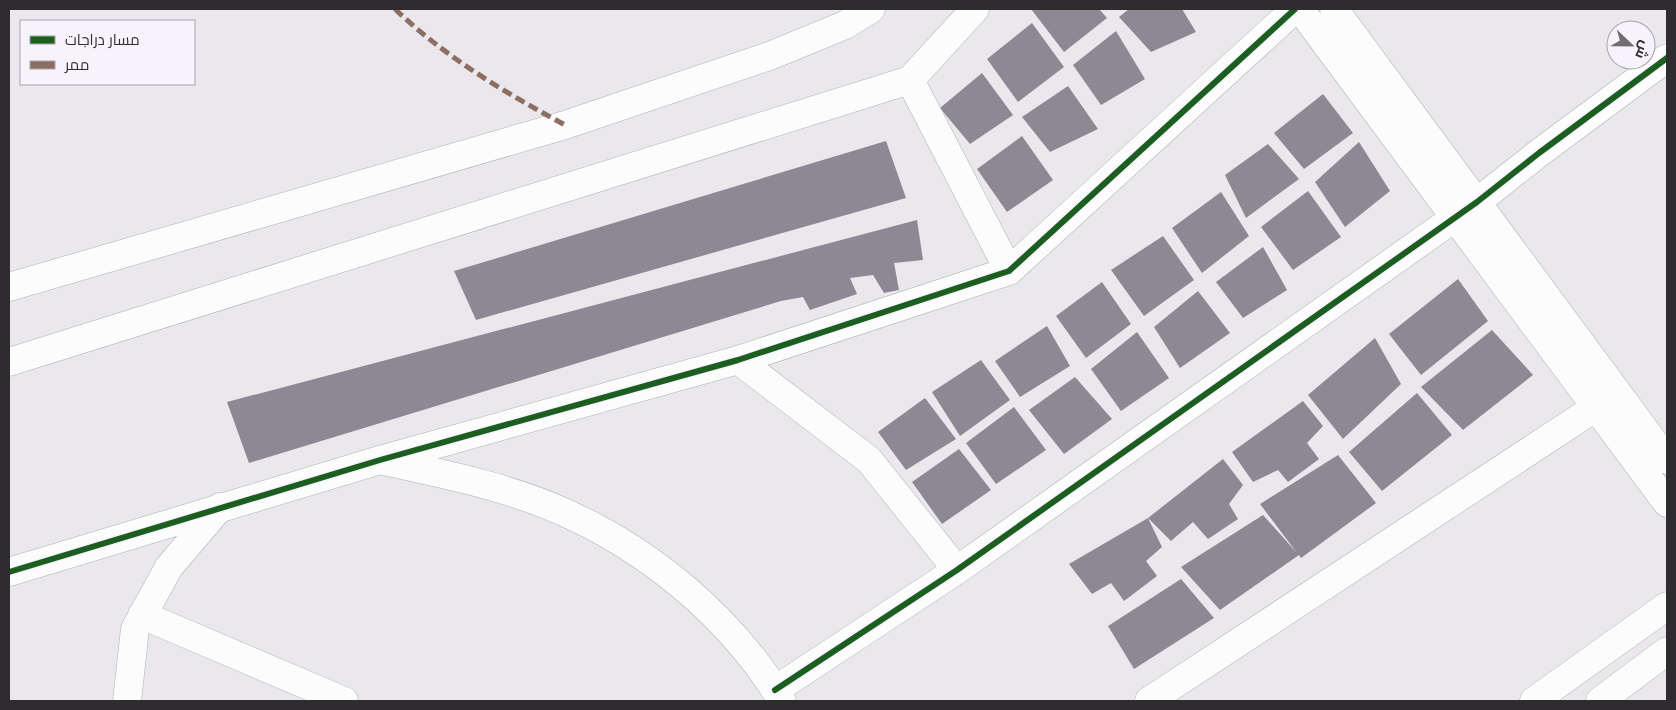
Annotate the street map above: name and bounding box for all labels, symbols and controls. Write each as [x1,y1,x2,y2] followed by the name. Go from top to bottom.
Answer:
[20,20,195,85] legend
[1606,20,1656,70] north arrow
[65,31,140,49] text: مسار دراجات
[1631,38,1654,61] text: ش
[64,56,89,74] text: ممر

